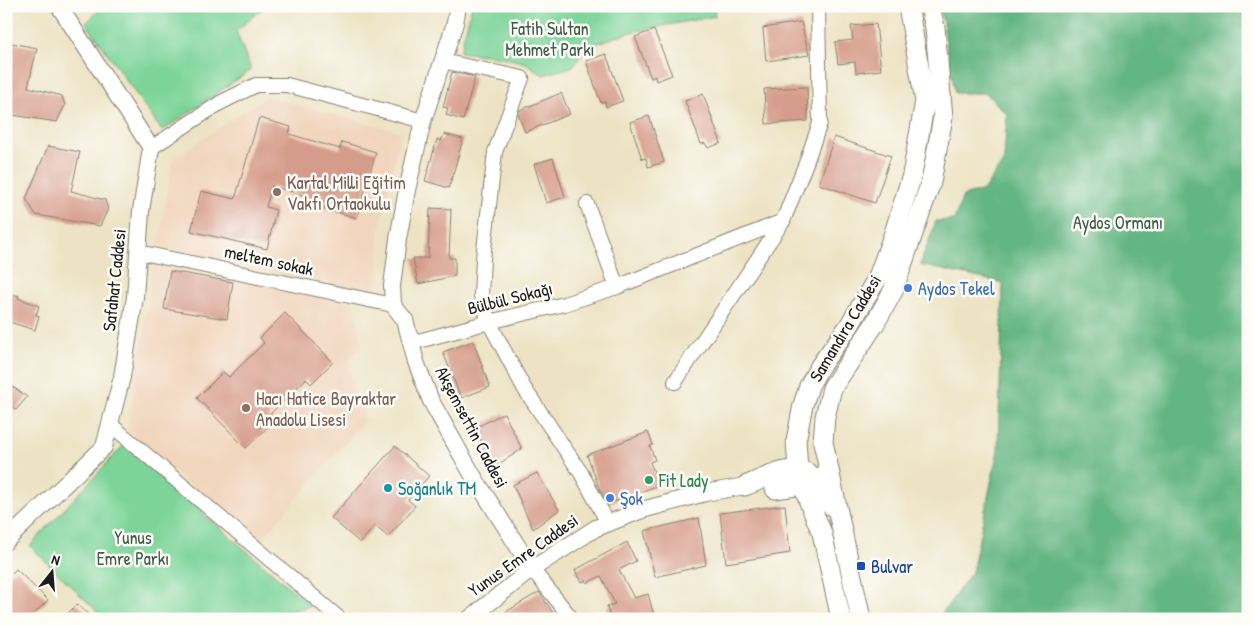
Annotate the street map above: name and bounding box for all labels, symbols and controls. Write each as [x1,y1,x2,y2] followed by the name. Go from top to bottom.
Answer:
[505,16,595,62] park label: Fatih Sultan Mehmet Parkı
[287,170,406,216] place label: Kartal Milli Eğitim Vakfı Ortaokulu
[271,186,283,198] marker: Kartal Milli Eğitim Vakfı Ortaokulu
[1073,210,1163,235] park label: Aydos Ormanı
[96,228,132,332] street label: Safahat Caddesi
[222,238,316,282] street label: meltem sokak
[803,270,887,386] street label: Samandıra Caddesi
[465,275,555,321] street label: Bülbül Sokağı
[918,276,995,301] place label: Aydos Tekel
[902,282,914,294] marker: Aydos Tekel
[429,362,515,492] street label: Akşemsettin Caddesi
[256,386,396,432] place label: Hacı Hatice Bayraktar Anadolu Lisesi
[240,402,252,414] marker: Hacı Hatice Bayraktar Anadolu Lisesi
[658,468,709,493] place label: Fit Lady
[643,474,655,486] marker: Fit Lady
[398,476,476,501] place label: Soğanlık TM
[382,482,394,494] marker: Soğanlık TM
[620,486,644,511] place label: Şok
[604,492,616,504] marker: Şok
[463,508,583,602] street label: Yunus Emre Caddesi
[97,525,169,571] park label: Yunus Emre Parkı
[28,548,78,598] north arrow
[50,549,63,569] text: N
[871,554,913,579] place label: Bulvar
[855,560,867,572] marker: Bulvar

